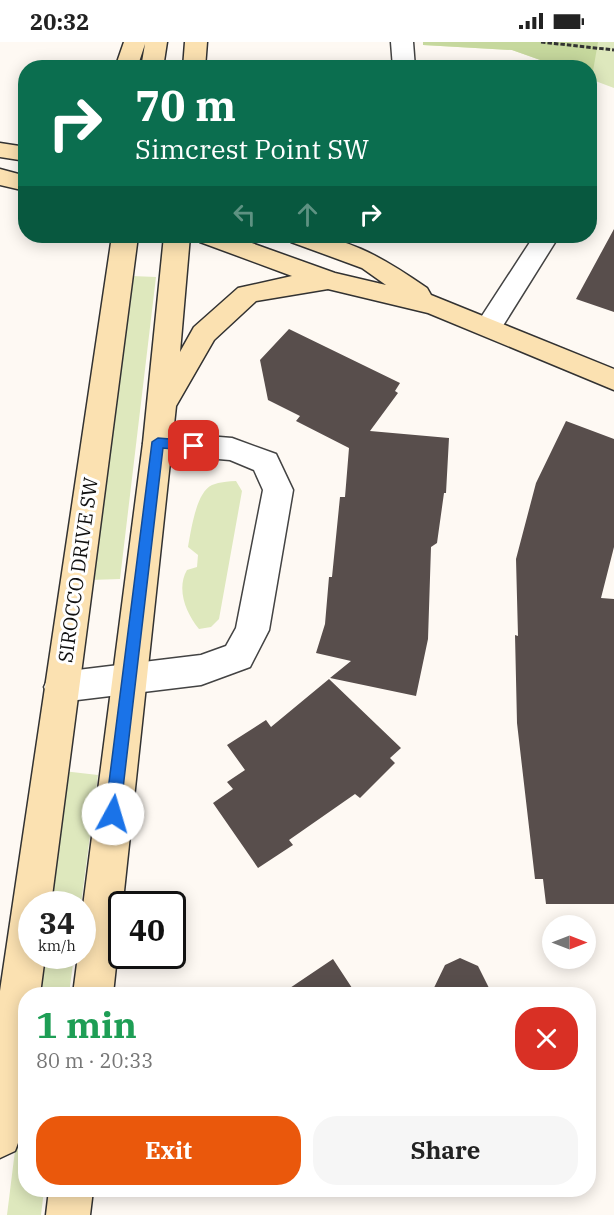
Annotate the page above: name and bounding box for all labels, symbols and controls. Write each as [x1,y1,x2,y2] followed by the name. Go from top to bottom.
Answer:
[30,7,89,36] text: 20:32
[135,78,236,133] text: 70 m
[36,84,114,162] icon: right
[135,131,369,166] text: Simcrest Point SW
[228,198,261,231] icon: left
[291,198,324,231] icon: ahead
[354,198,387,231] icon: right
[168,420,219,471] pin
[177,429,210,462] icon: arrive
[51,475,104,664] street label: SIROCCO DRIVE SW
[81,782,145,846] position arrow
[108,891,186,969] speed limit sign: 40
[39,903,75,942] text: 34
[542,915,596,969] north arrow
[542,915,596,969] map controls
[38,936,76,955] text: km/h
[36,1001,137,1048] text: 1 min
[515,1007,578,1070] button: close
[36,1047,153,1074] text: 80 m · 20:33
[36,1116,301,1185] button: Exit
[313,1116,578,1185] button: Share

